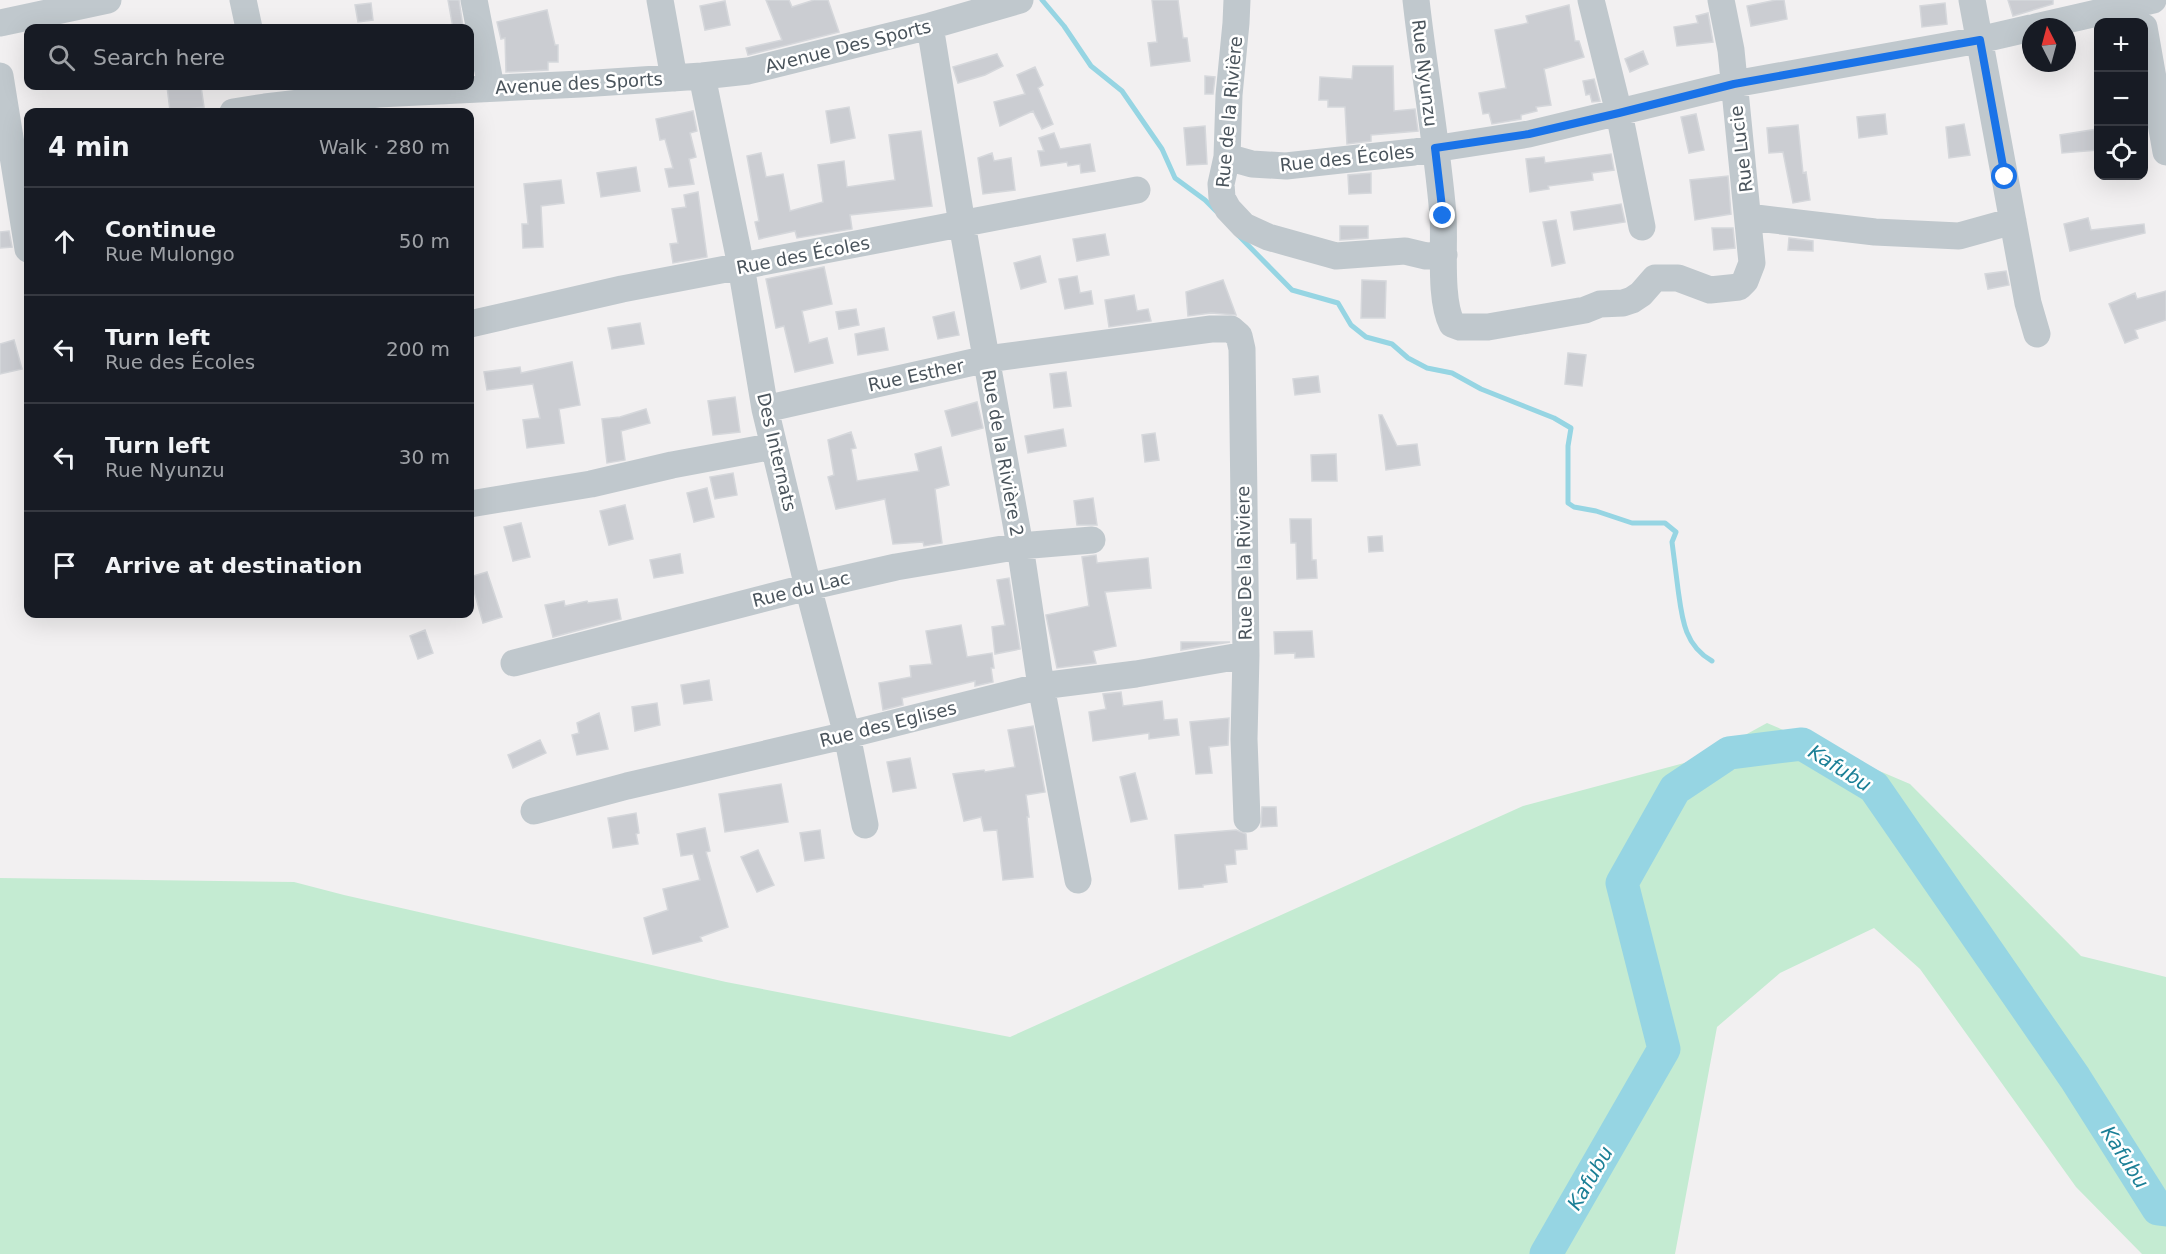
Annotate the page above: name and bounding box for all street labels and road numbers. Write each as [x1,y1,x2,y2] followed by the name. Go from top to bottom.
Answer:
[763,15,933,77] street label: Avenue Des Sports
[1408,18,1442,128] street label: Rue Nyunzu
[1212,35,1246,189] street label: Rue de la Rivière
[495,68,663,98] street label: Avenue des Sports
[1725,105,1757,193] street label: Rue Lucie
[1279,140,1415,176] street label: Rue des Écoles
[735,232,871,278] street label: Rue des Écoles
[866,354,967,395] street label: Rue Esther
[978,368,1028,538] street label: Rue de la Rivière 2
[753,391,801,513] street label: Des Internats
[1232,486,1256,640] street label: Rue De la Riviere
[750,567,852,611] street label: Rue du Lac
[817,697,959,751] street label: Rue des Eglises

